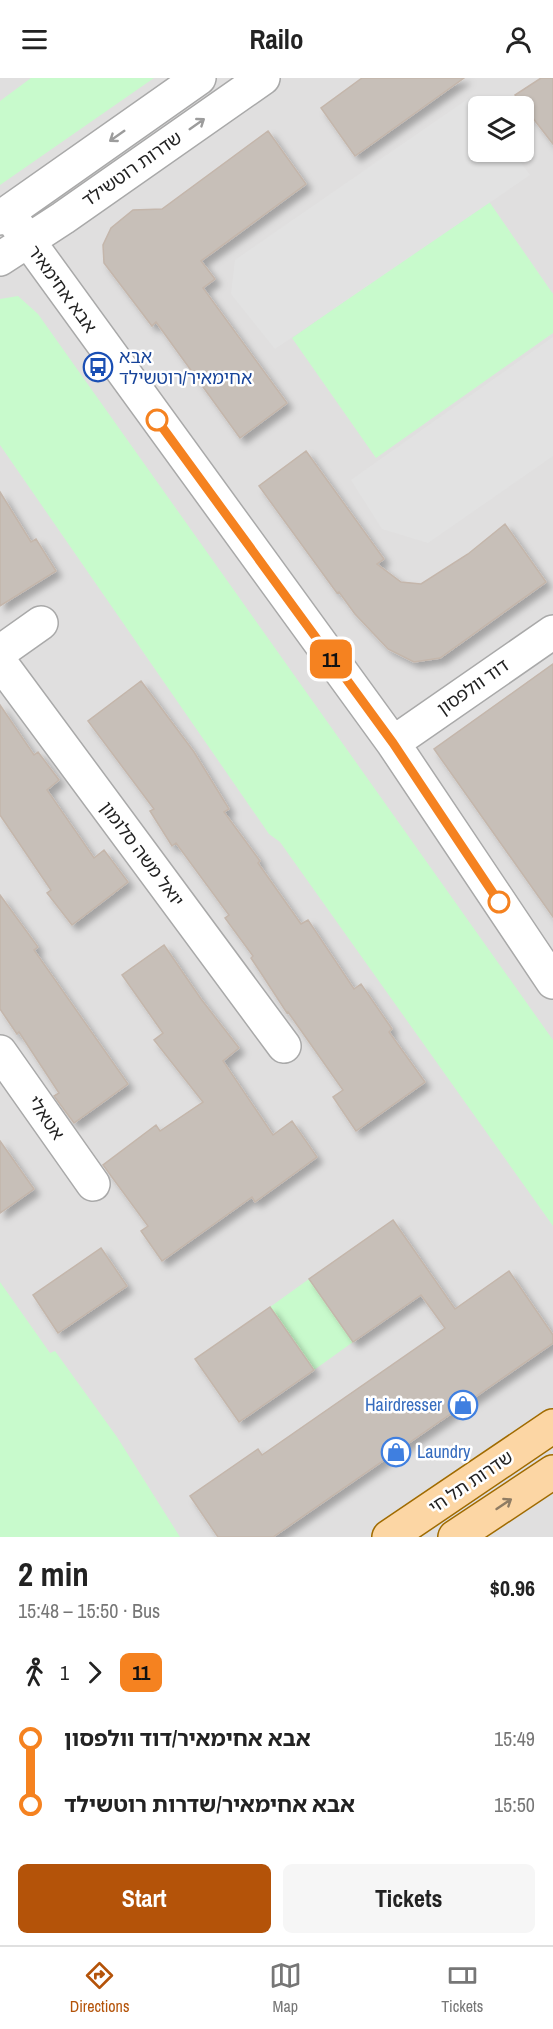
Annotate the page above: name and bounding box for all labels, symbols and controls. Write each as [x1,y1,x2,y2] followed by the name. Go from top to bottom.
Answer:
[249,21,304,57] text: Railo
[18,23,51,56] icon: menu
[502,23,535,56] icon: person
[468,96,534,162] map controls
[468,96,534,162] button: layers
[188,118,204,130] one-way arrow
[77,125,187,212] street label: שדרות רוטשילד
[110,130,126,142] one-way arrow
[22,240,103,338] street label: אבא אחימאיר
[119,344,252,390] place label: אבא אחימאיר/רוטשילד
[82,351,114,383] bus stop icon: אבא אחימאיר/רוטשילד
[146,409,168,431] unlabelled marker
[304,640,358,678] line badge: 11
[322,645,340,674] text: 11
[432,653,514,721] street label: דוד וולפסון
[95,796,190,911] street label: יואל משה סלומון
[488,891,510,913] unlabelled marker
[22,1091,71,1145] street label: אטאלי
[447,1389,479,1421] shop icon: Hairdresser
[365,1392,442,1417] place label: Hairdresser
[380,1436,412,1468] shop icon: Laundry
[417,1439,471,1464] place label: Laundry
[424,1444,518,1519] street label: שדרות תל חי
[495,1498,512,1510] one-way arrow
[18,1552,89,1596] text: 2 min
[490,1573,535,1603] text: $0.96
[18,1597,160,1624] text: 15:48 – 15:50 · Bus
[18,1656,51,1689] icon: walk
[78,1656,111,1689] icon: forward
[132,1658,150,1687] text: 11
[60,1659,69,1686] text: 1
[64,1723,311,1753] text: אבא אחימאיר/דוד וולפסון
[494,1725,535,1752] text: 15:49
[64,1789,355,1819] text: אבא אחימאיר/שדרות רוטשילד
[494,1791,535,1818] text: 15:50
[18,1864,271,1933] button: Start
[283,1864,535,1933] button: Tickets
[70,1959,129,2017] tab: Directions
[269,1959,302,2017] tab: Map
[441,1959,483,2017] tab: Tickets

